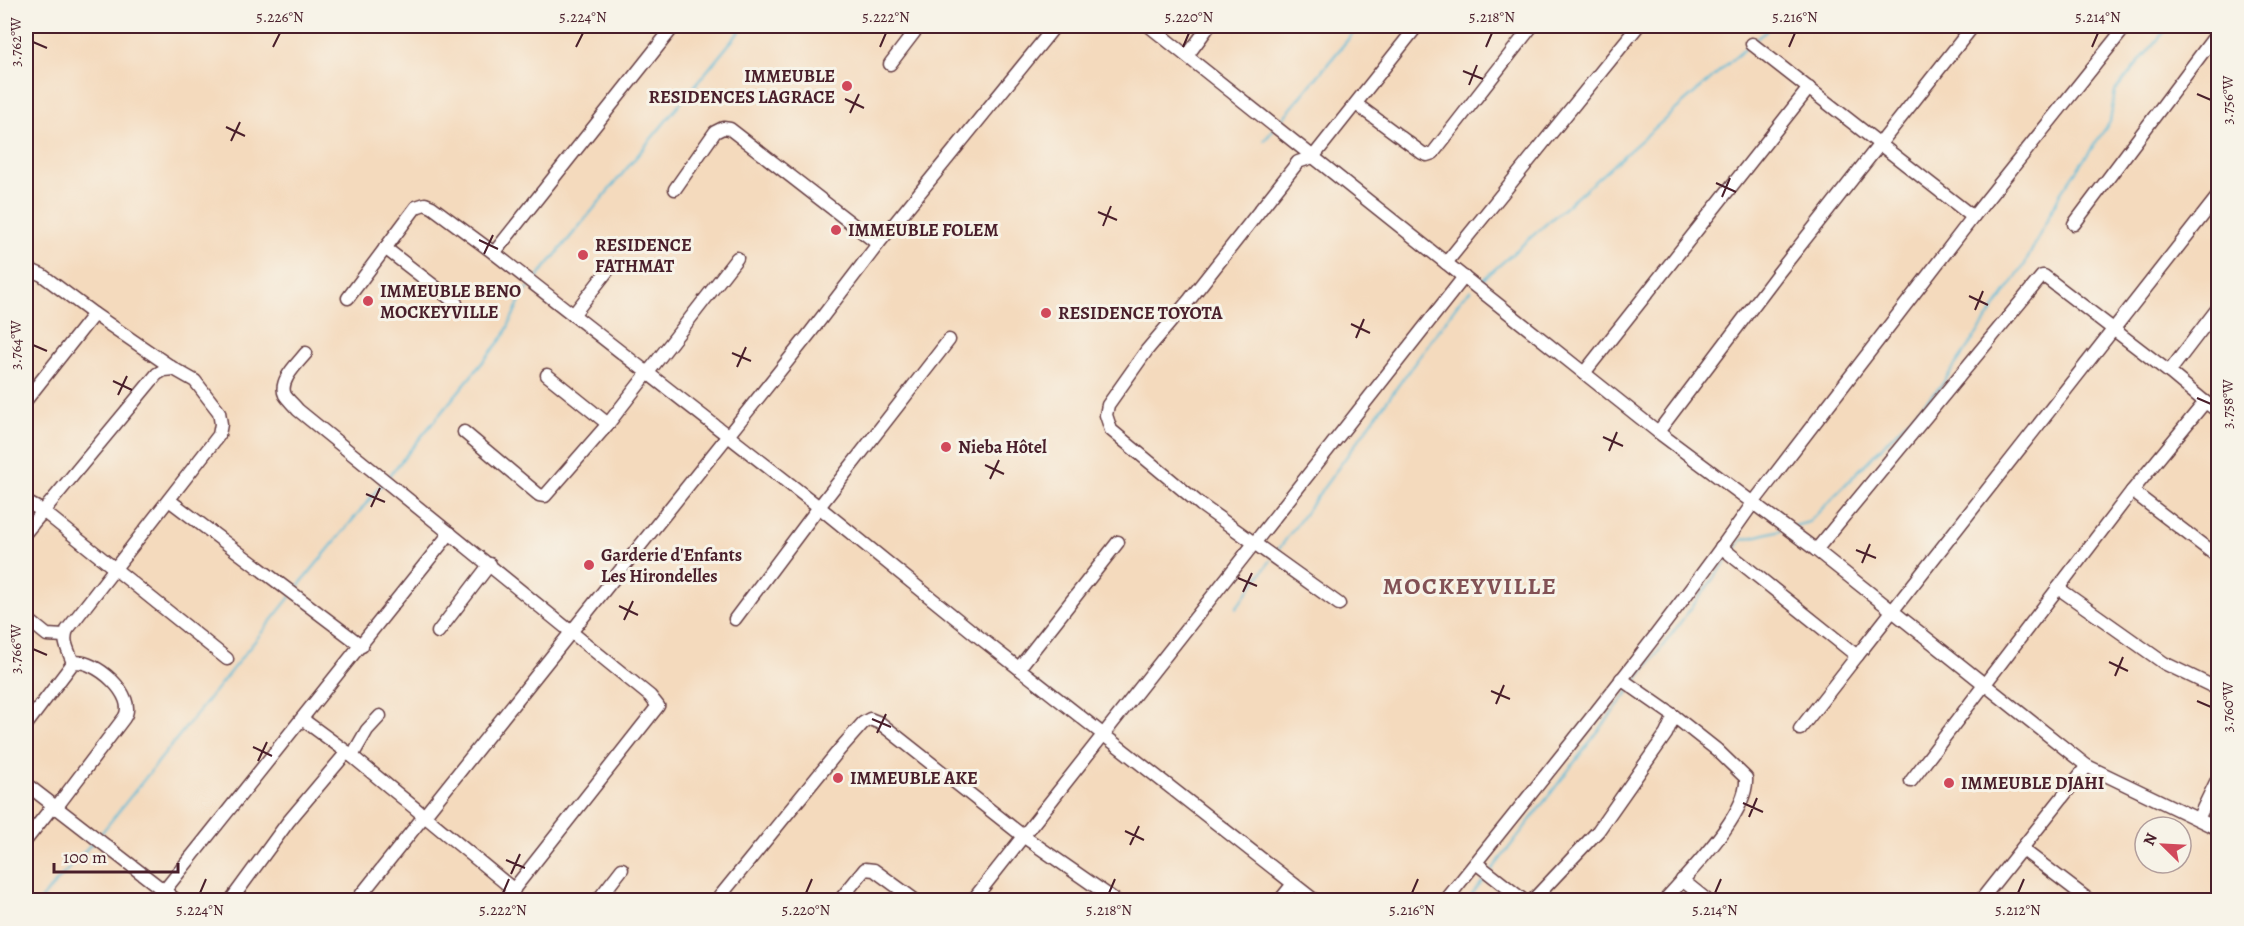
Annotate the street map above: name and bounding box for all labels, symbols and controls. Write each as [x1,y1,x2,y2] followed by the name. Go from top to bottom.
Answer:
[256,7,304,27] text: 5.226°N
[559,7,607,27] text: 5.224°N
[862,7,910,27] text: 5.222°N
[1165,7,1214,27] text: 5.220°N
[1469,7,1515,27] text: 5.218°N
[1772,7,1818,27] text: 5.216°N
[2075,7,2121,27] text: 5.214°N
[6,17,26,67] text: 3.762°W
[649,64,835,109] place label: IMMEUBLE RESIDENCES LAGRACE
[2218,75,2238,125] text: 3.756°W
[840,79,854,93] marker: IMMEUBLE RESIDENCES LAGRACE
[848,218,999,242] place label: IMMEUBLE FOLEM
[829,223,843,237] marker: IMMEUBLE FOLEM
[595,233,692,278] place label: RESIDENCE FATHMAT
[576,248,590,262] marker: RESIDENCE FATHMAT
[380,279,521,324] place label: IMMEUBLE BENO MOCKEYVILLE
[361,294,375,308] marker: IMMEUBLE BENO MOCKEYVILLE
[1058,301,1223,325] place label: RESIDENCE TOYOTA
[1039,306,1053,320] marker: RESIDENCE TOYOTA
[6,320,26,370] text: 3.764°W
[2218,379,2238,429] text: 3.758°W
[958,435,1047,459] place label: Nieba Hôtel
[939,440,953,454] marker: Nieba Hôtel
[601,543,742,588] place label: Garderie d'Enfants Les Hirondelles
[582,558,596,572] marker: Garderie d'Enfants Les Hirondelles
[1383,570,1557,602] district label: MOCKEYVILLE
[6,624,26,674] text: 3.766°W
[2218,682,2238,732] text: 3.760°W
[850,766,978,790] place label: IMMEUBLE AKE
[831,771,845,785] marker: IMMEUBLE AKE
[1961,771,2104,795] place label: IMMEUBLE DJAHI
[1942,776,1956,790] marker: IMMEUBLE DJAHI
[2133,815,2193,875] north arrow
[2138,829,2163,849] text: N
[54,836,178,874] scale bar
[63,845,107,869] text: 100 m
[176,900,224,920] text: 5.224°N
[479,900,527,920] text: 5.222°N
[782,900,831,920] text: 5.220°N
[1086,900,1132,920] text: 5.218°N
[1389,900,1435,920] text: 5.216°N
[1692,900,1738,920] text: 5.214°N
[1995,900,2041,920] text: 5.212°N

